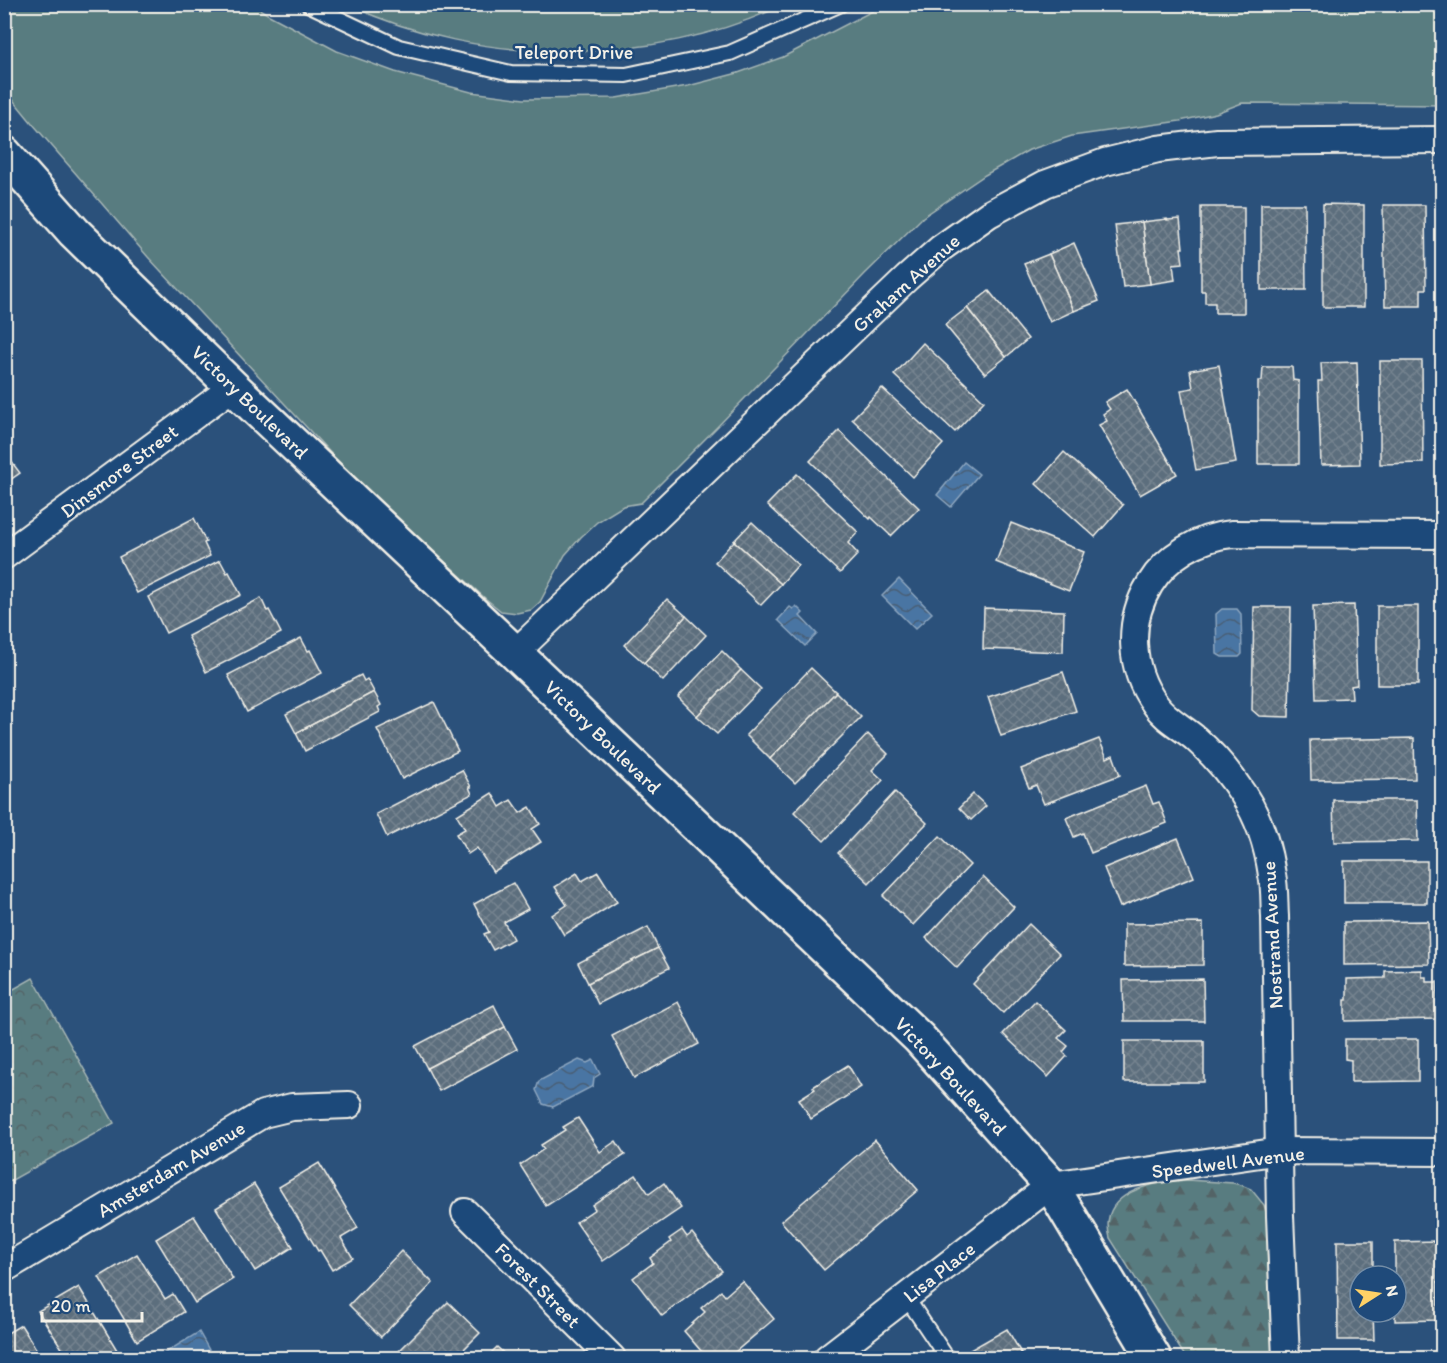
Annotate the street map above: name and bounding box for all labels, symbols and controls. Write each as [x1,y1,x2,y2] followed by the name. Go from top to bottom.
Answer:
[515,40,633,64] street label: Teleport Drive
[847,229,965,337] street label: Graham Avenue
[187,340,314,464] street label: Victory Boulevard
[56,419,182,523] street label: Dinsmore Street
[540,675,667,799] street label: Victory Boulevard
[1256,860,1288,1010] street label: Nostrand Avenue
[890,1012,1012,1140] street label: Victory Boulevard
[93,1115,249,1223] street label: Amsterdam Avenue
[1150,1141,1306,1183] street label: Speedwell Avenue
[898,1236,980,1308] street label: Lisa Place
[490,1237,586,1333] street label: Forest Street
[1348,1264,1408,1324] north arrow
[1382,1284,1403,1298] text: N
[42,1285,142,1323] scale bar
[51,1295,91,1317] text: 20 m

